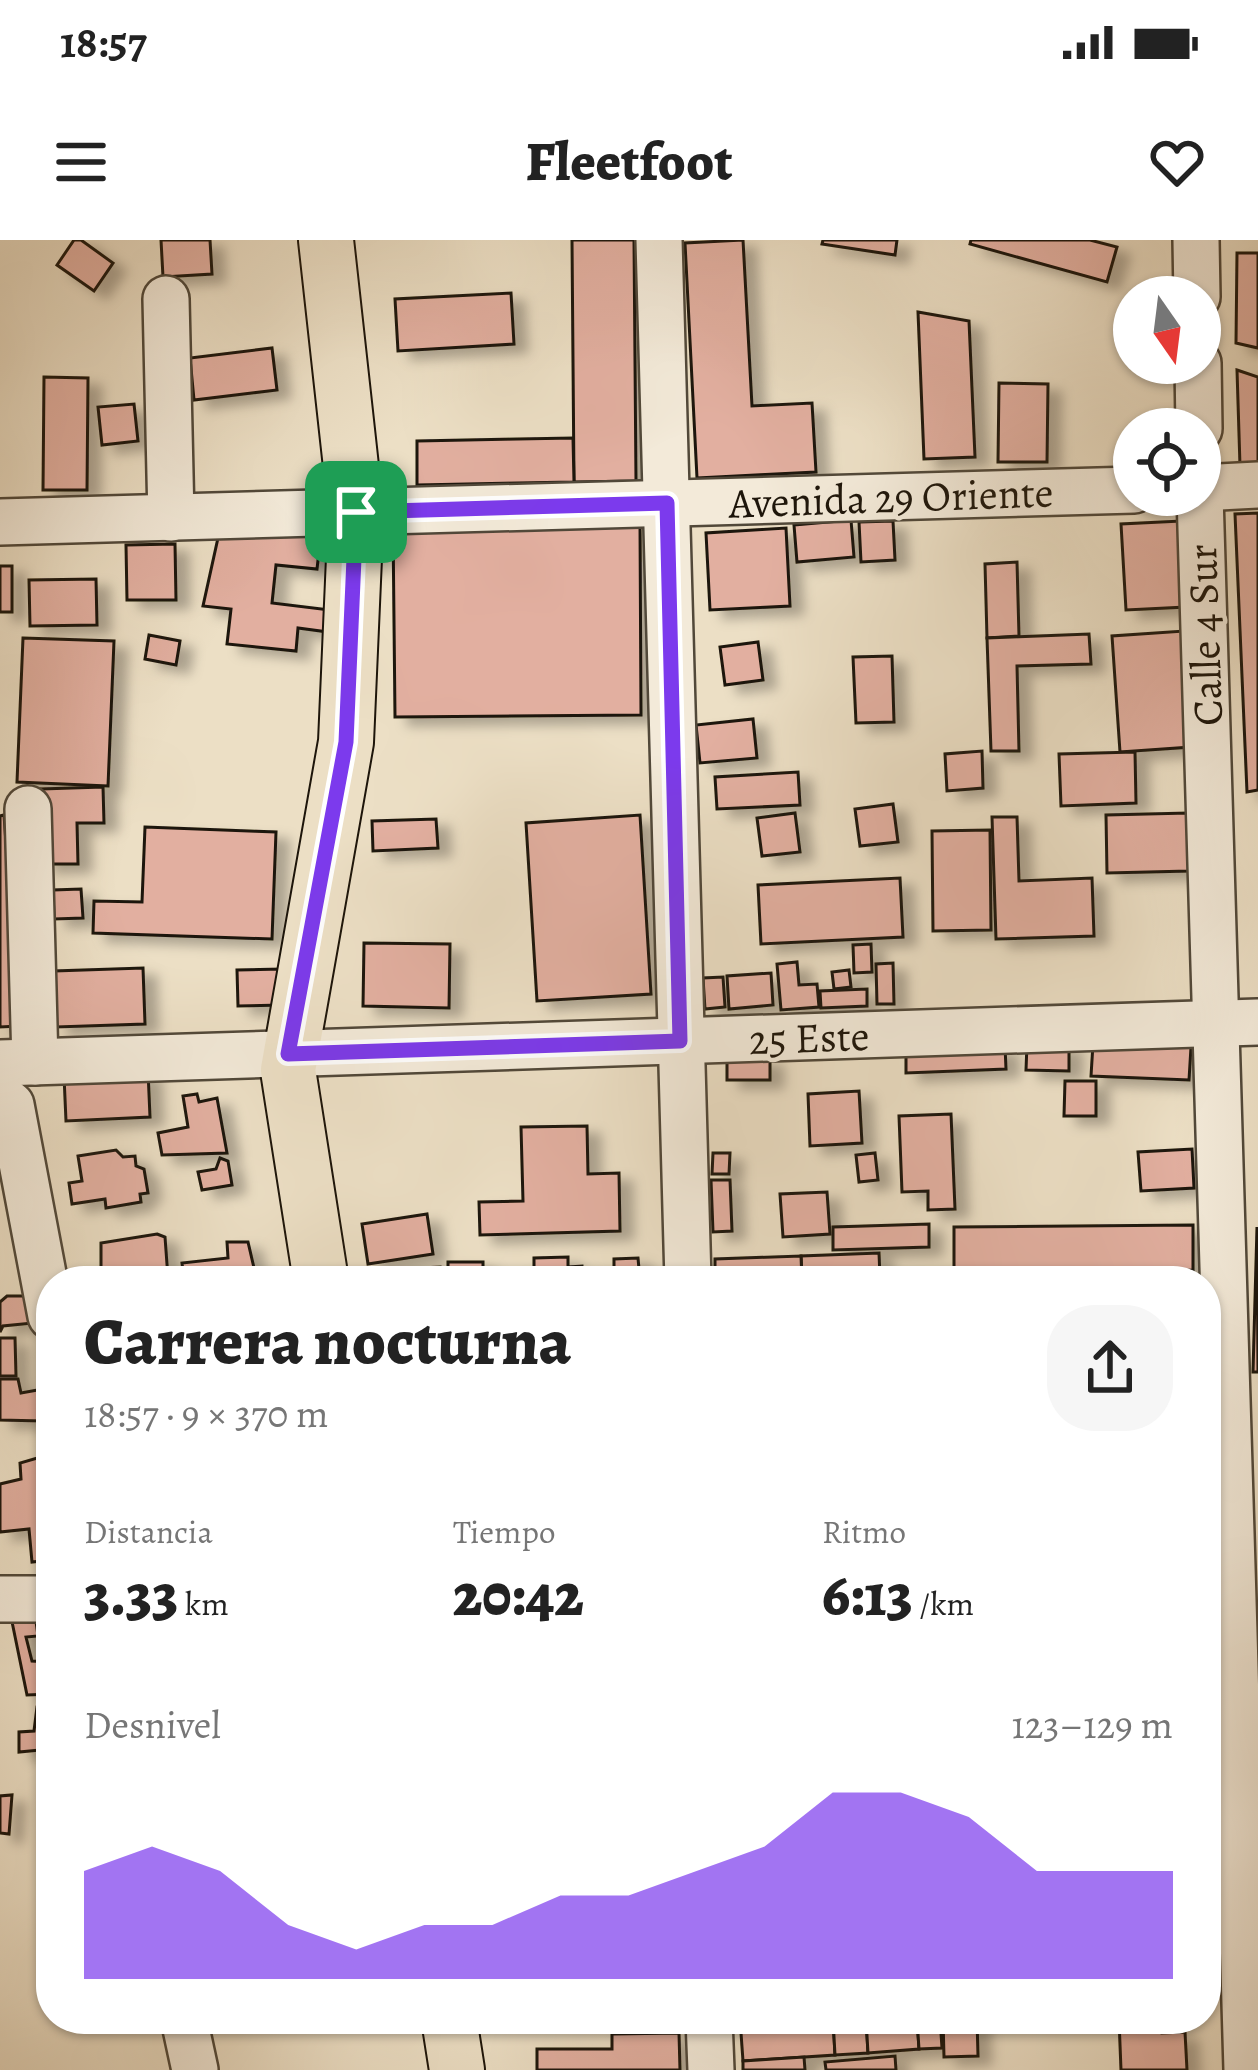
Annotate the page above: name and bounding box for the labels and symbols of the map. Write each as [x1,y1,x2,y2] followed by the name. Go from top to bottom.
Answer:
[1113,276,1221,384] north arrow
[305,461,407,563] pin
[727,463,1054,532] street label: Avenida 29 Oriente
[1173,543,1236,727] street label: Calle 4 Sur
[748,1007,870,1068] street label: 25 Este

